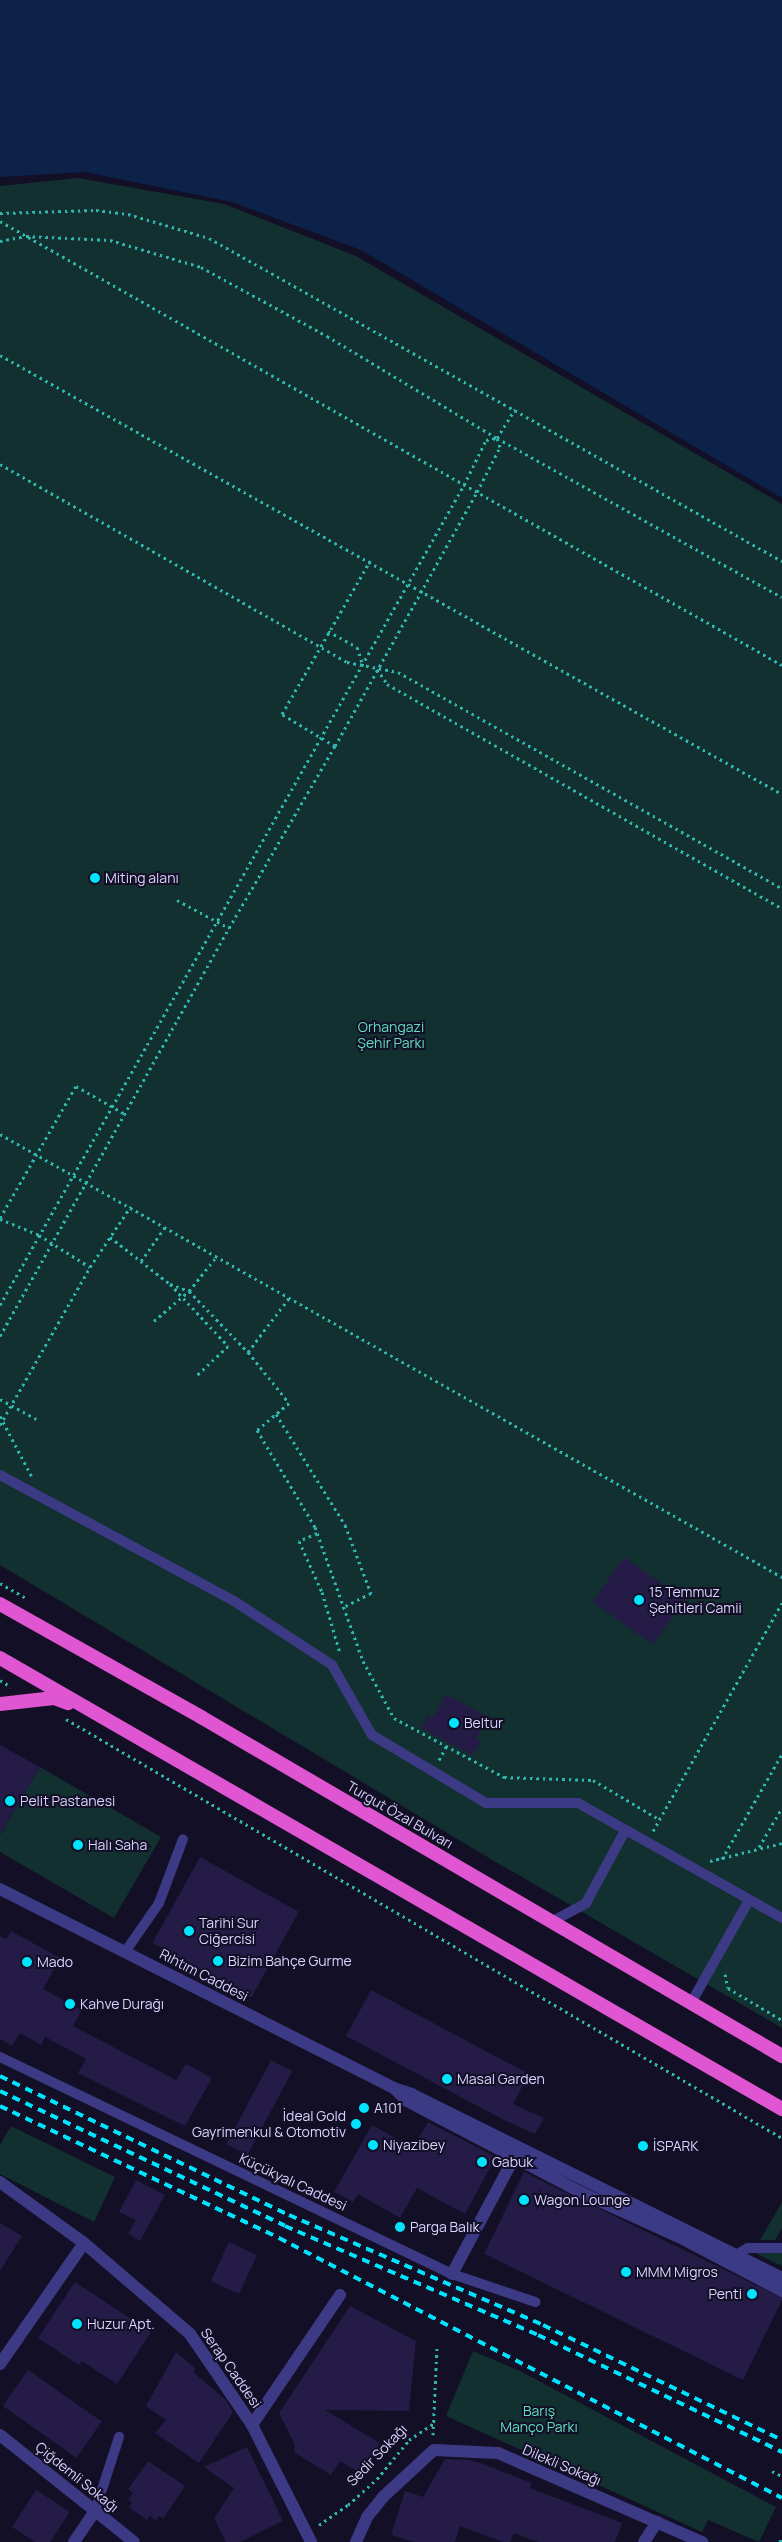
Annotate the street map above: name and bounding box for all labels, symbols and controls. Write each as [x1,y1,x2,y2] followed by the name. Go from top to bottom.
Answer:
[105,870,179,886] place label: Miting alanı
[89,872,101,884] marker: Miting alanı
[357,1019,425,1052] park label: Orhangazi Şehir Parkı
[649,1584,742,1616] place label: 15 Temmuz Şehitleri Camii
[633,1594,645,1606] marker: 15 Temmuz Şehitleri Camii
[464,1715,503,1731] place label: Beltur
[448,1717,460,1729] marker: Beltur
[344,1778,456,1852] street label: Turgut Özal Bulvarı
[20,1793,115,1809] place label: Pelit Pastanesi
[4,1795,16,1807] marker: Pelit Pastanesi
[88,1837,147,1853] place label: Halı Saha
[72,1839,84,1851] marker: Halı Saha
[199,1915,259,1948] place label: Tarihi Sur Ciğercisi
[183,1925,195,1937] marker: Tarihi Sur Ciğercisi
[157,1945,251,2005] street label: Rıhtım Caddesi
[228,1953,352,1969] place label: Bizim Bahçe Gurme
[37,1954,73,1970] place label: Mado
[212,1955,224,1967] marker: Bizim Bahçe Gurme
[21,1956,33,1968] marker: Mado
[80,1996,164,2012] place label: Kahve Durağı
[64,1998,76,2010] marker: Kahve Durağı
[457,2071,545,2087] place label: Masal Garden
[441,2073,453,2085] marker: Masal Garden
[374,2100,402,2116] place label: A101
[358,2102,370,2114] marker: A101
[192,2108,346,2140] place label: İdeal Gold Gayrimenkul & Otomotiv
[350,2118,362,2130] marker: İdeal Gold Gayrimenkul & Otomotiv
[383,2137,445,2153] place label: Niyazibey
[653,2138,699,2154] place label: İSPARK
[367,2139,379,2151] marker: Niyazibey
[637,2140,649,2152] marker: İSPARK
[237,2150,349,2214] street label: Küçükyalı Caddesi
[492,2154,533,2170] place label: Gabuk
[476,2156,488,2168] marker: Gabuk
[534,2192,630,2208] place label: Wagon Lounge
[518,2194,530,2206] marker: Wagon Lounge
[410,2219,479,2235] place label: Parga Balık
[394,2221,406,2233] marker: Parga Balık
[636,2264,718,2280] place label: MMM Migros
[620,2266,632,2278] marker: MMM Migros
[708,2286,742,2302] place label: Penti
[746,2288,758,2300] marker: Penti
[87,2316,155,2332] place label: Huzur Apt.
[71,2318,83,2330] marker: Huzur Apt.
[197,2325,265,2411] street label: Serap Caddesi
[500,2403,578,2436] park label: Barış Manço Parkı
[343,2421,411,2489] street label: Sedir Sokağı
[32,2438,122,2516] street label: Çiğdemli Sokağı
[520,2441,604,2489] street label: Dilekli Sokağı

